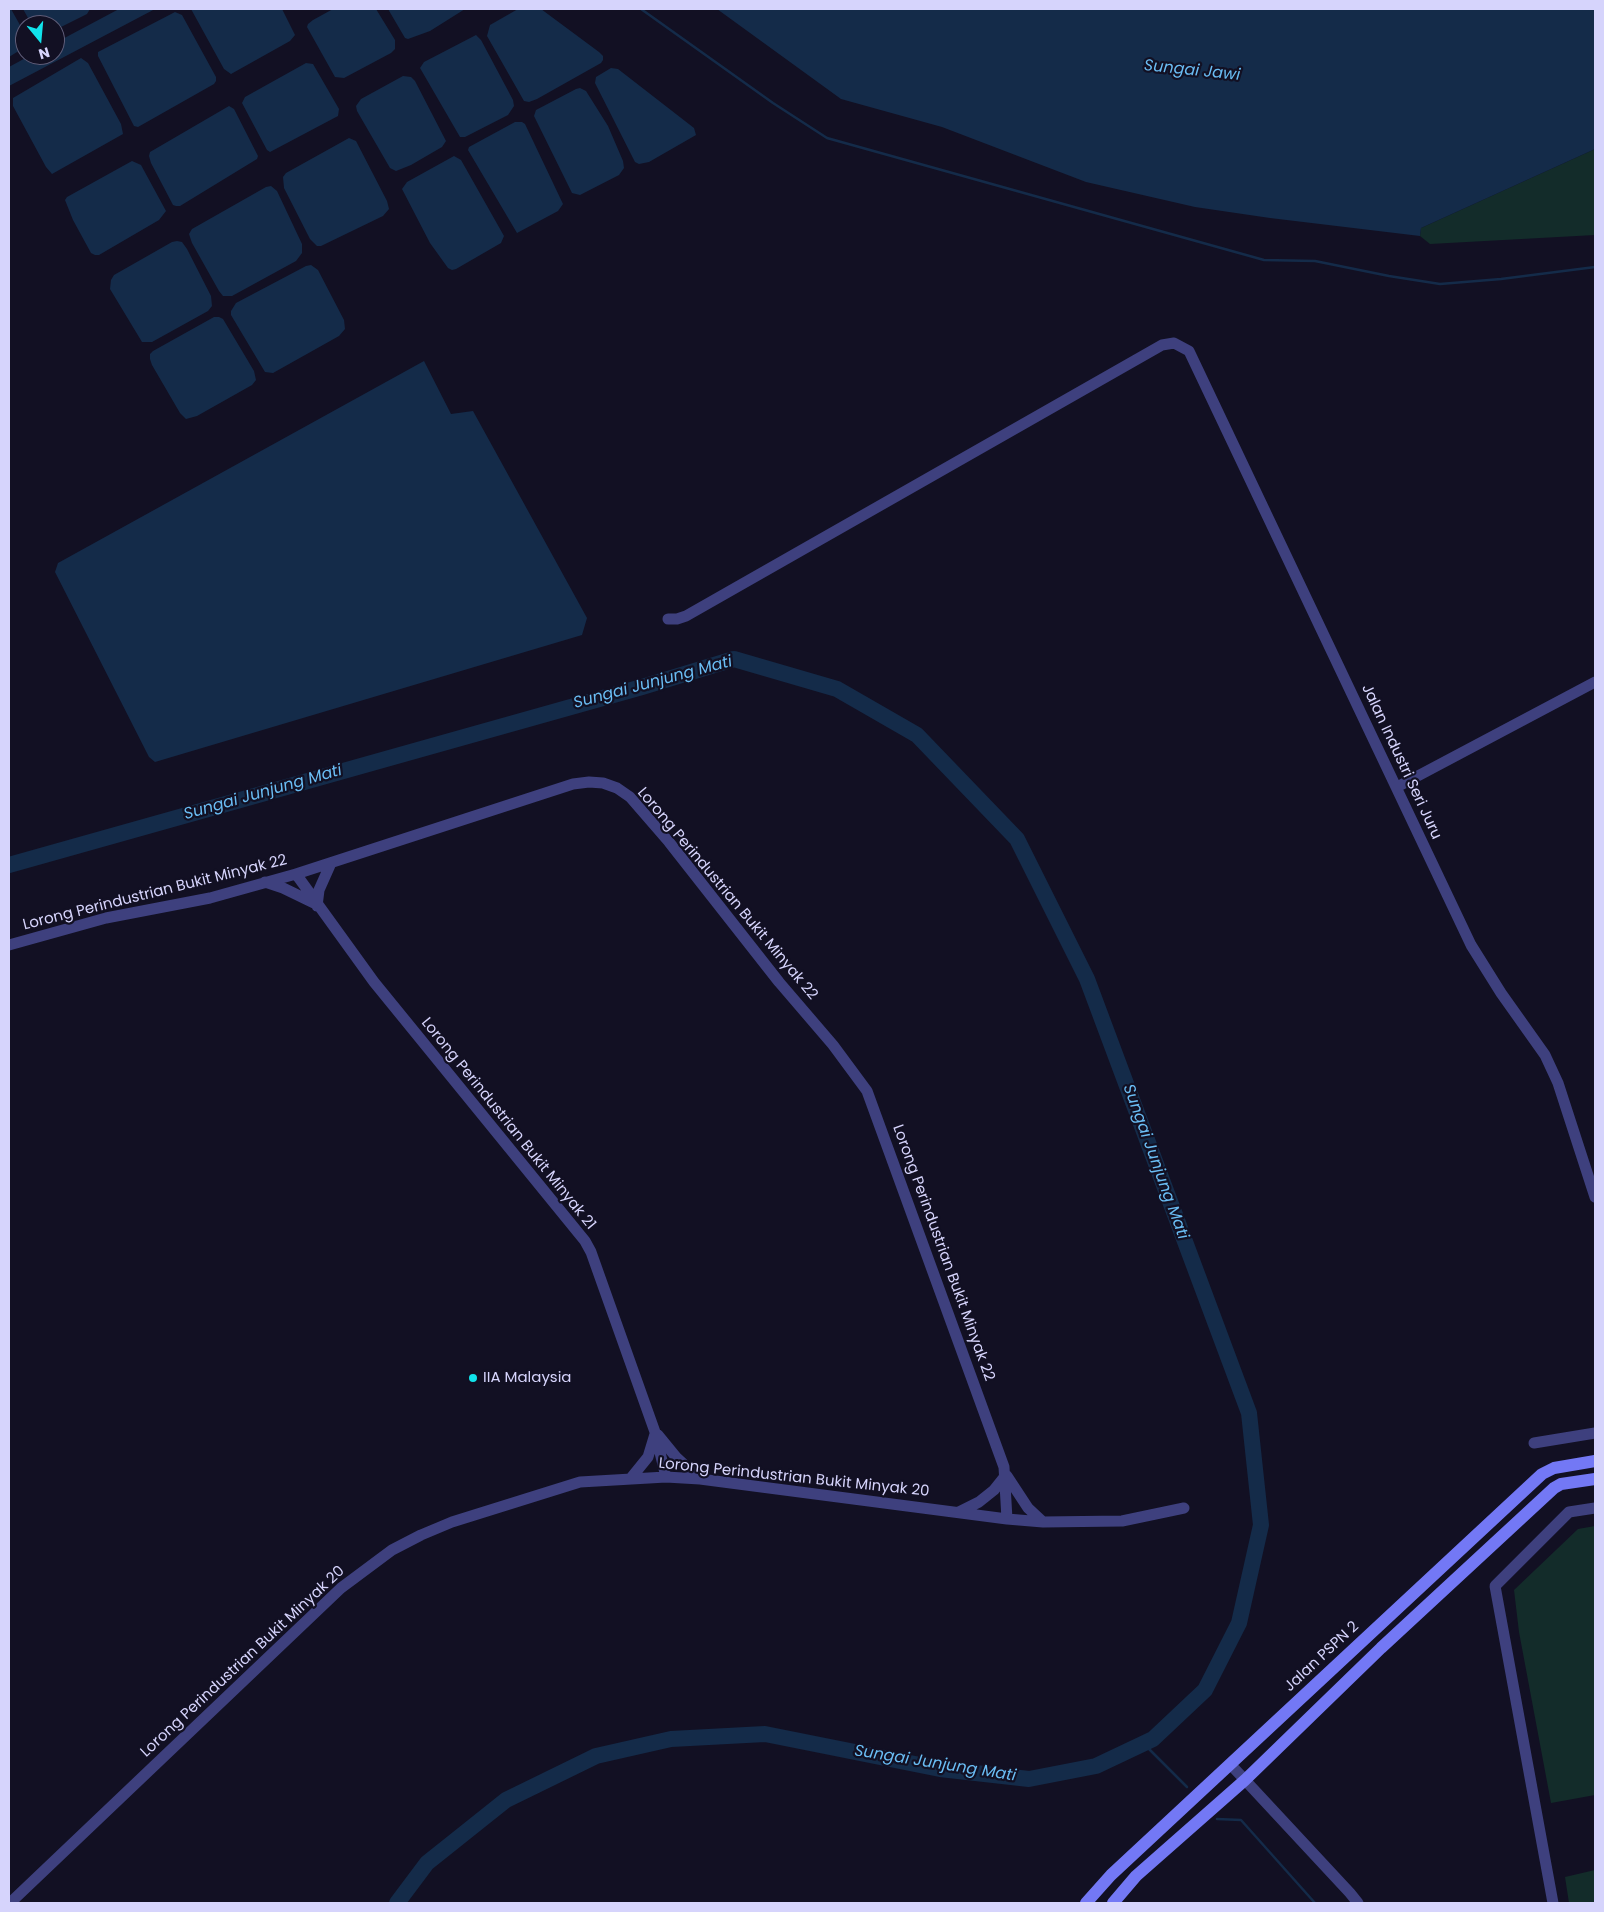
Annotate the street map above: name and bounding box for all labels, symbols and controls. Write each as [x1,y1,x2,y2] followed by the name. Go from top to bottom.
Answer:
[15,15,65,65] north arrow
[36,42,52,64] text: N
[1143,56,1241,86] water label: Sungai Jawi
[572,653,734,713] water label: Sungai Junjung Mati
[1357,681,1445,843] street label: Jalan Industri Seri Juru
[182,761,344,825] water label: Sungai Junjung Mati
[633,784,821,1004] street label: Lorong Perindustrian Bukit Minyak 22
[21,851,289,935] street label: Lorong Perindustrian Bukit Minyak 22
[417,1014,599,1234] street label: Lorong Perindustrian Bukit Minyak 21
[1118,1082,1192,1242] water label: Sungai Junjung Mati
[888,1122,998,1384] street label: Lorong Perindustrian Bukit Minyak 22
[483,1369,571,1387] place label: IIA Malaysia
[467,1372,479,1384] marker: IIA Malaysia
[658,1455,930,1501] street label: Lorong Perindustrian Bukit Minyak 20
[137,1563,349,1761] street label: Lorong Perindustrian Bukit Minyak 20
[1281,1618,1363,1696] street label: Jalan PSPN 2
[853,1742,1017,1786] water label: Sungai Junjung Mati

